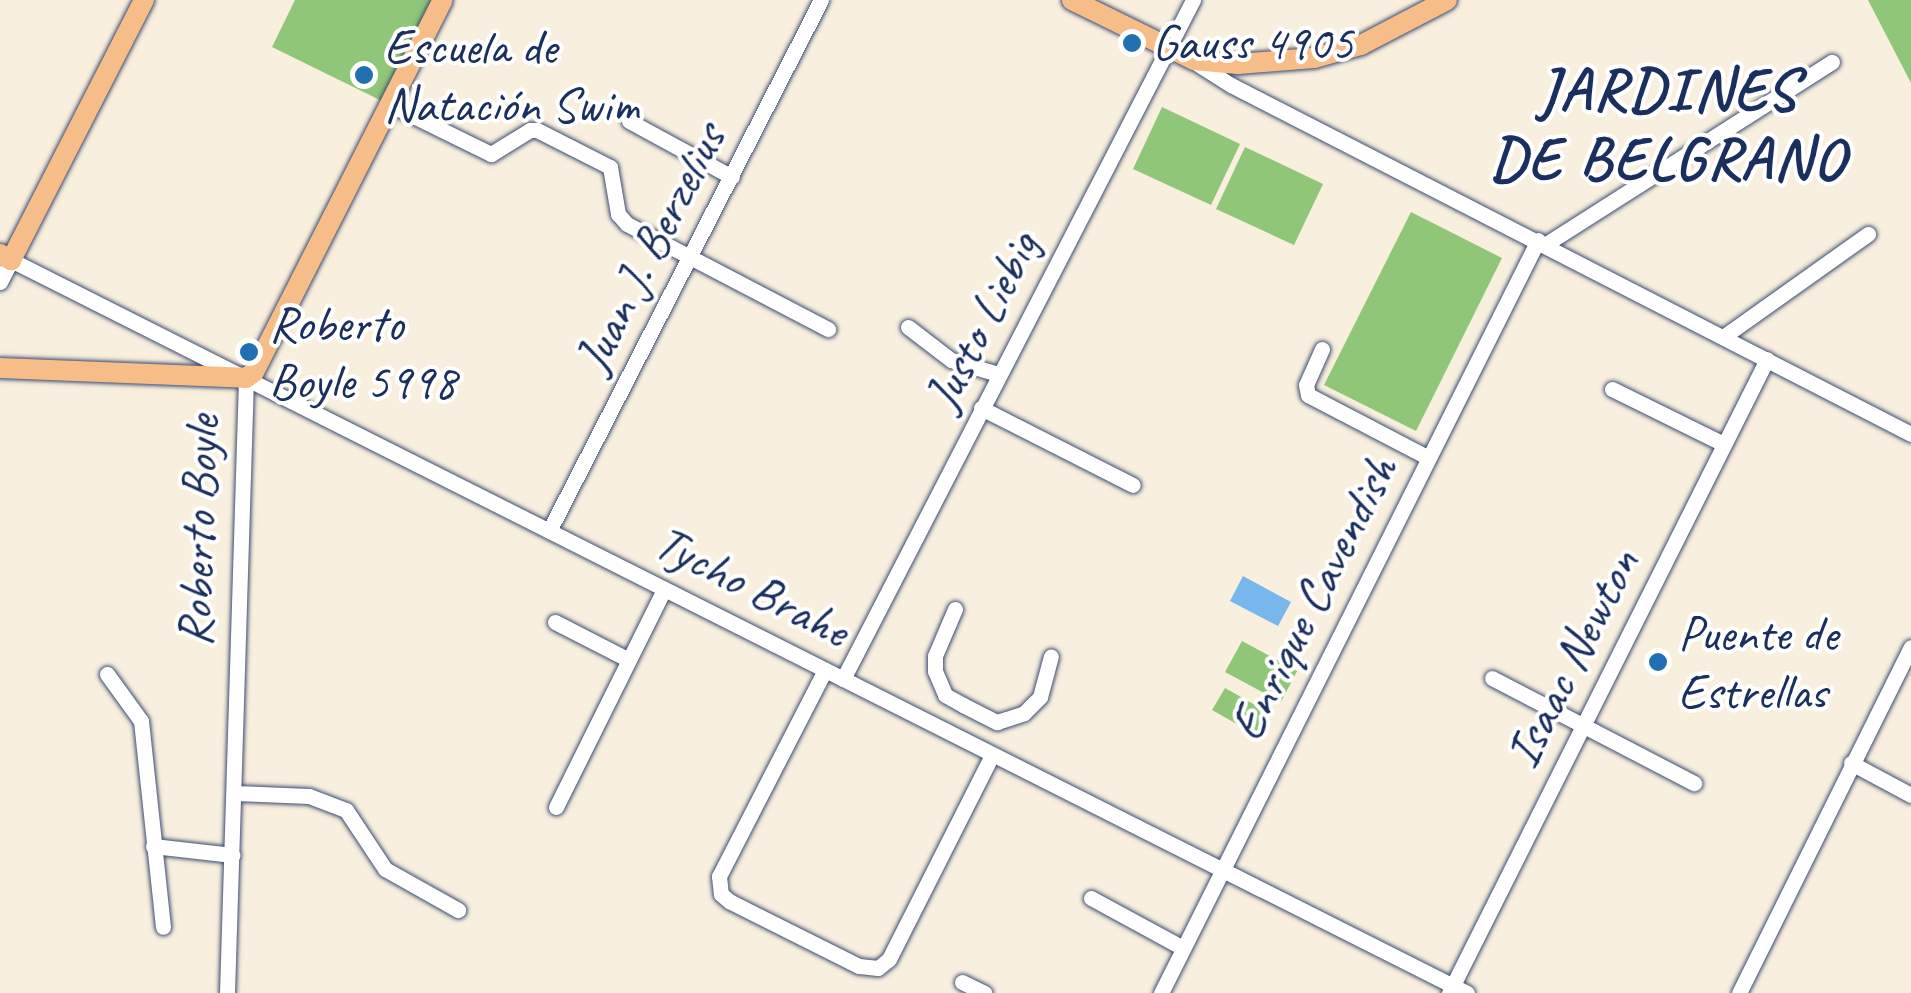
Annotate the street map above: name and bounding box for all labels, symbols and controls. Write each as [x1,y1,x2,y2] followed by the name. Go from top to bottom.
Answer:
[1152,13,1353,73] place label: Gauss 4905
[384,16,641,134] place label: Escuela de Natación Swim
[1121,32,1143,54] marker: Gauss 4905
[1491,54,1845,195] district label: JARDINES DE BELGRANO
[353,64,375,86] marker: Escuela de Natación Swim
[562,114,738,382] street label: Juan J. Berzelius
[912,222,1052,420] street label: Justo Liebig
[269,293,456,410] place label: Roberto Boyle 5998
[238,341,260,363] marker: Roberto Boyle 5998
[164,414,232,648] street label: Roberto Boyle
[1216,446,1410,750] street label: Enrique Cavendish
[644,511,860,661] street label: Tycho Brahe
[1491,539,1653,777] street label: Isaac Newton
[1678,603,1838,720] place label: Puente de Estrellas
[1647,651,1669,673] marker: Puente de Estrellas

